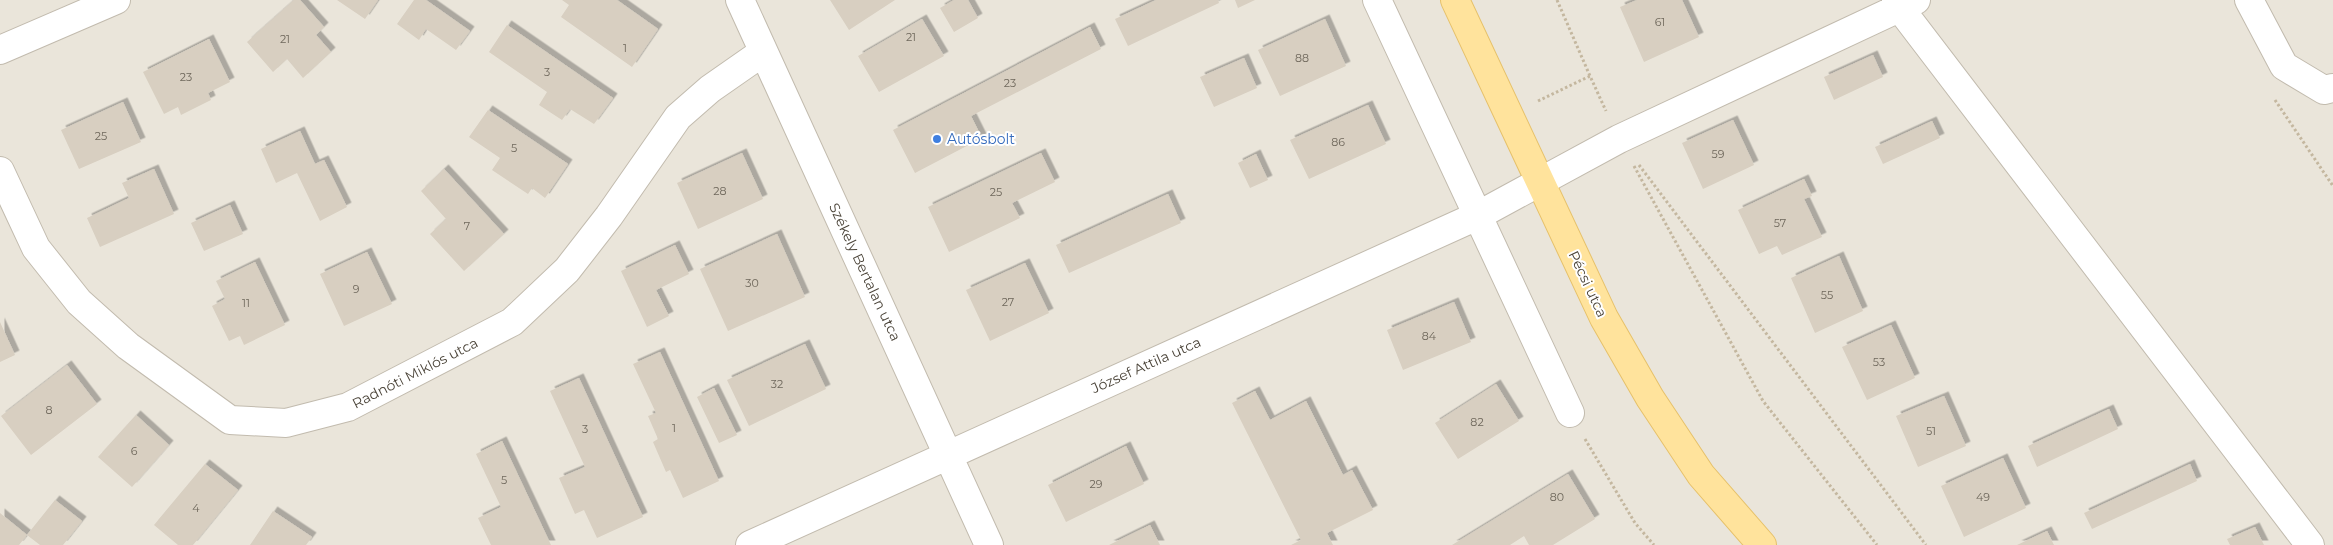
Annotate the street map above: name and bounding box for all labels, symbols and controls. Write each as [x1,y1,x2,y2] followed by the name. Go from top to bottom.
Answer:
[1655,15,1665,29] house number: 61
[906,30,916,44] house number: 21
[280,32,290,46] house number: 21
[623,41,627,55] house number: 1
[1295,51,1309,65] house number: 88
[544,65,550,79] house number: 3
[180,70,192,84] house number: 23
[1004,76,1016,90] house number: 23
[95,129,107,143] house number: 25
[947,130,1015,148] place label: Autósbolt
[931,133,943,145] marker: Autósbolt
[1331,135,1345,149] house number: 86
[511,141,517,155] house number: 5
[1712,147,1725,161] house number: 59
[713,184,727,198] house number: 28
[990,185,1002,199] house number: 25
[825,200,905,344] street label: Székely Bertalan utca
[1774,216,1786,230] house number: 57
[464,219,470,233] house number: 7
[1565,248,1611,320] street label: Pécsi utca
[745,276,759,290] house number: 30
[353,282,360,296] house number: 9
[1821,288,1833,302] house number: 55
[1002,295,1014,309] house number: 27
[242,296,250,310] house number: 11
[1422,329,1437,343] house number: 84
[349,333,481,413] street label: Radnóti Miklós utca
[1087,333,1204,398] street label: József Attila utca
[1873,355,1885,369] house number: 53
[771,377,783,391] house number: 32
[45,403,53,417] house number: 8
[1470,415,1484,429] house number: 82
[672,421,676,435] house number: 1
[582,422,588,436] house number: 3
[1926,424,1936,438] house number: 51
[131,444,138,458] house number: 6
[501,473,507,487] house number: 5
[1090,477,1103,491] house number: 29
[1550,490,1564,504] house number: 80
[1976,490,1990,504] house number: 49
[192,501,200,515] house number: 4

